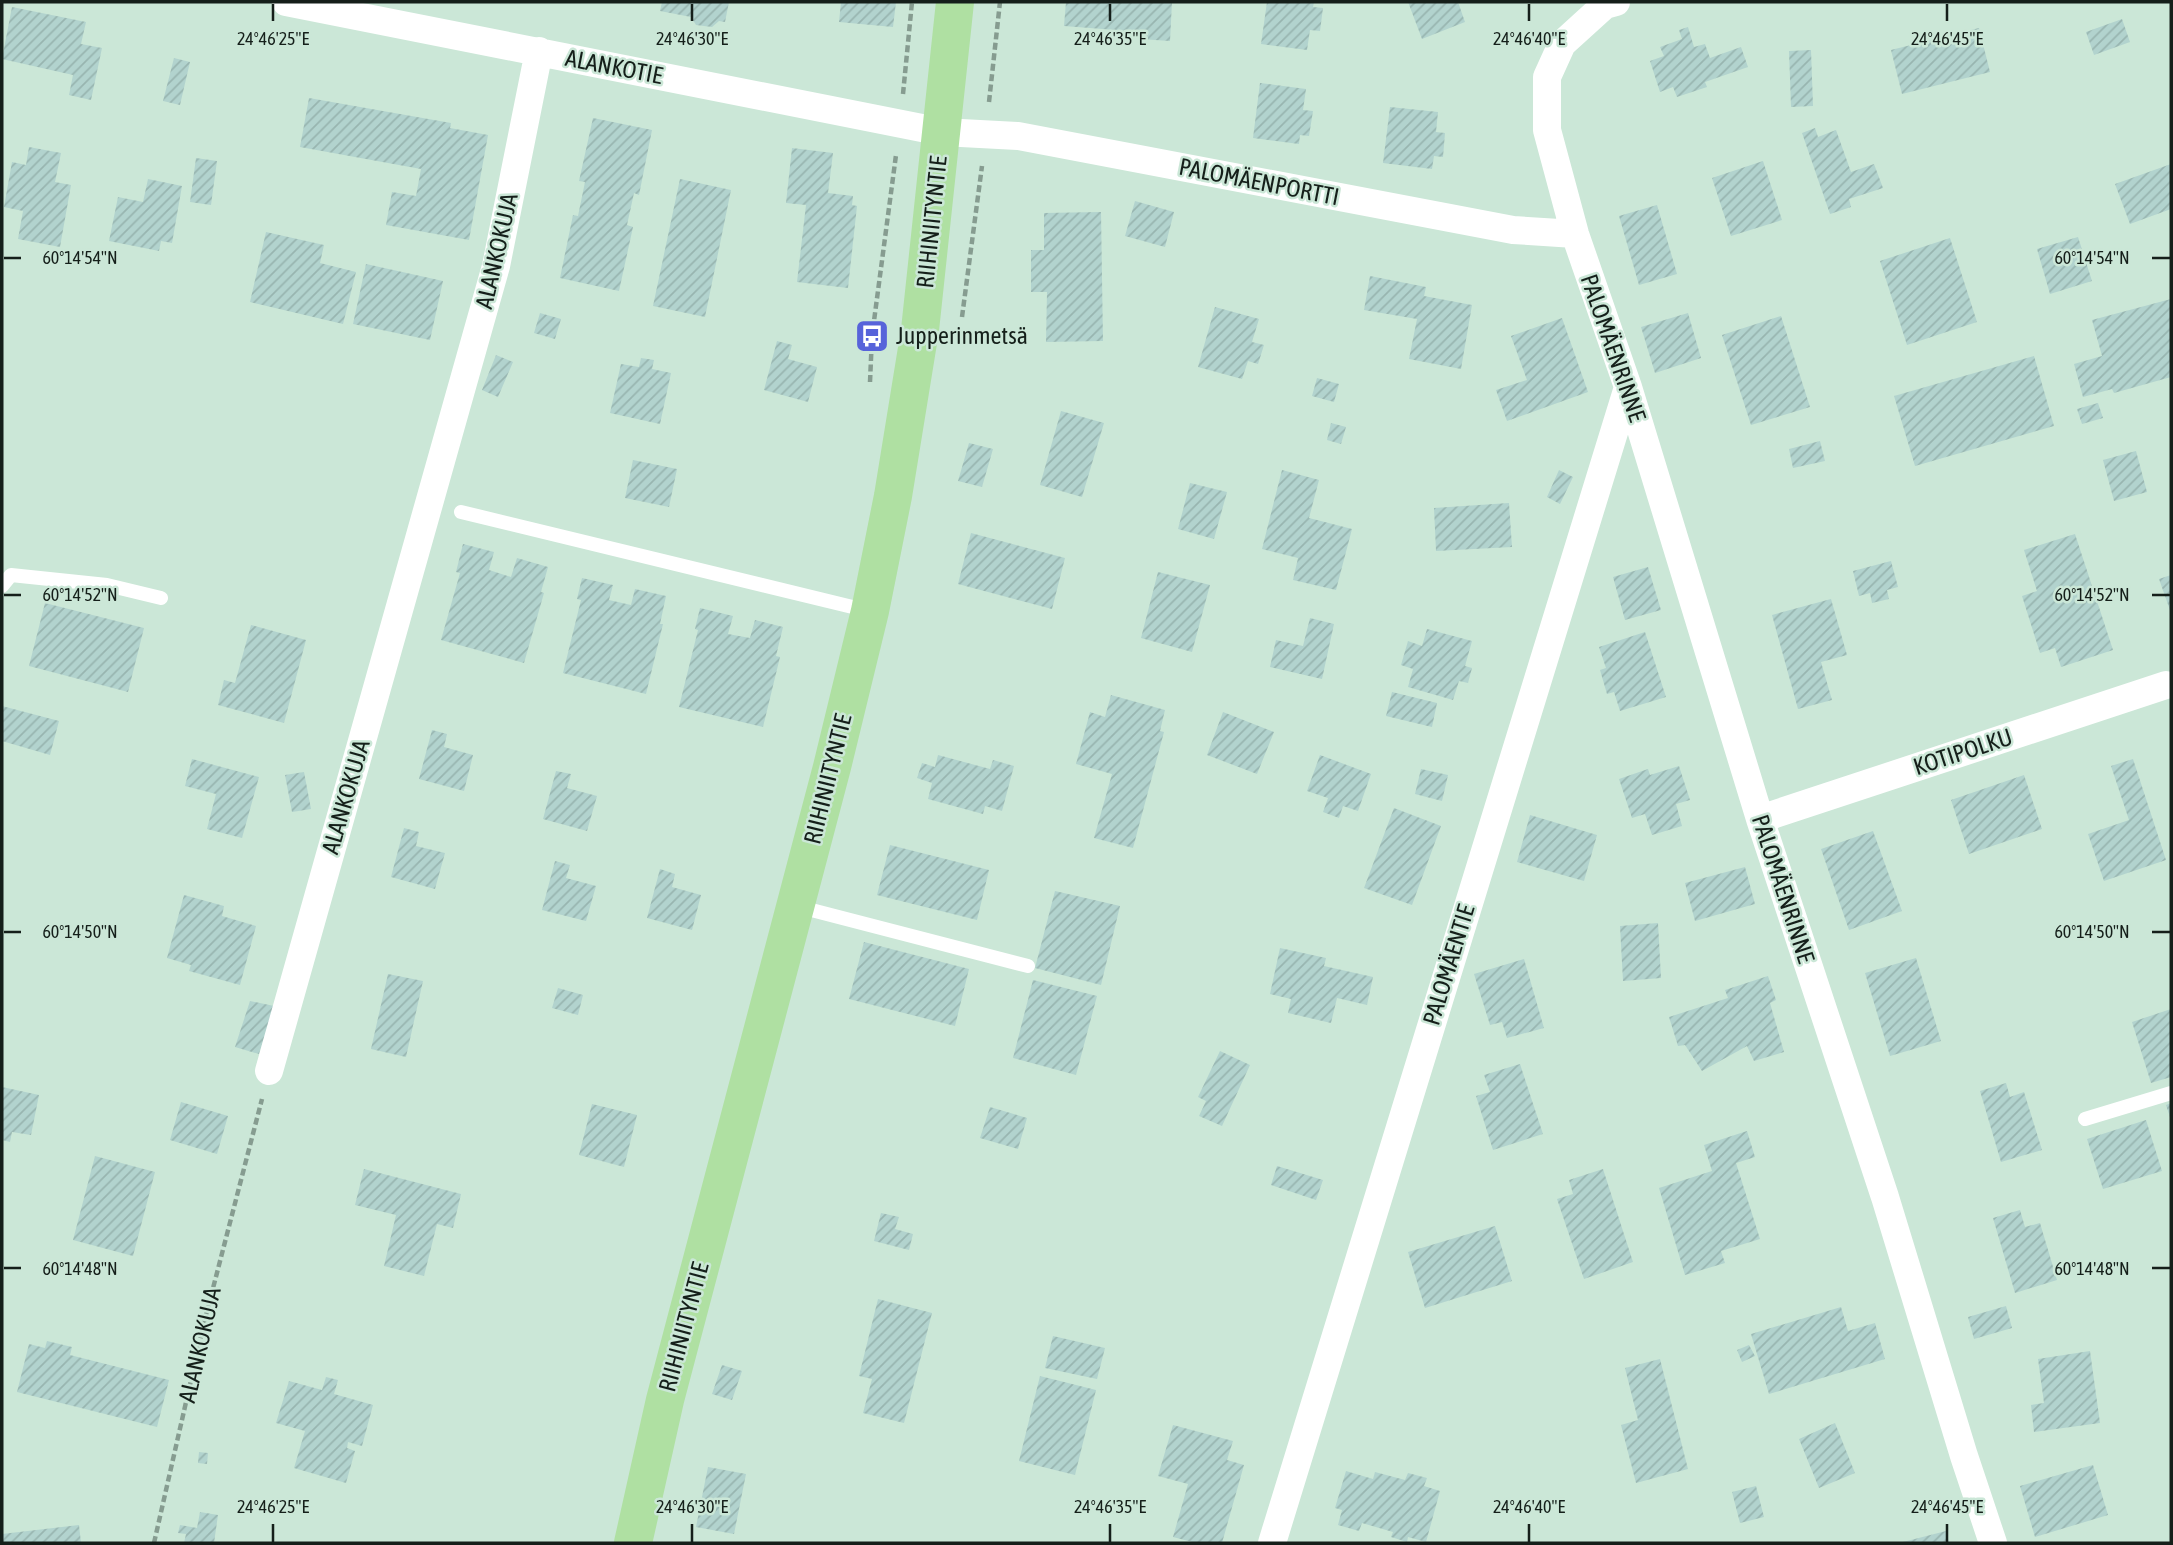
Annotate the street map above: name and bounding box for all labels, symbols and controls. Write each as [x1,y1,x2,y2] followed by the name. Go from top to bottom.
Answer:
[237,28,309,49] text: 24°46'25"E
[656,28,728,49] text: 24°46'30"E
[1074,28,1146,49] text: 24°46'35"E
[1493,28,1565,49] text: 24°46'40"E
[1911,28,1983,49] text: 24°46'45"E
[563,44,665,89] street label: ALANKOTIE
[1177,153,1341,210] street label: PALOMÄENPORTTI
[911,154,952,289] street label: RIIHINIITYNTIE
[470,190,523,311] street label: ALANKOKUJA
[42,247,118,268] text: 60°14'54"N
[2054,247,2130,268] text: 60°14'54"N
[1576,271,1651,425] street label: PALOMÄENRINNE
[853,317,891,355] bus stop icon: Jupperinmetsä
[896,322,1028,349] place label: Jupperinmetsä
[42,584,118,605] text: 60°14'52"N
[2054,584,2130,605] text: 60°14'52"N
[798,711,857,847] street label: RIIHINIITYNTIE
[1910,723,2016,780] street label: KOTIPOLKU
[316,736,375,857] street label: ALANKOKUJA
[1747,811,1820,966] street label: PALOMÄENRINNE
[1417,901,1480,1028] street label: PALOMÄENTIE
[42,921,118,942] text: 60°14'50"N
[2054,921,2130,942] text: 60°14'50"N
[42,1258,118,1279] text: 60°14'48"N
[2054,1258,2130,1279] text: 60°14'48"N
[653,1259,714,1395] street label: RIIHINIITYNTIE
[173,1284,226,1405] street label: ALANKOKUJA
[237,1496,309,1517] text: 24°46'25"E
[656,1496,728,1517] text: 24°46'30"E
[1074,1496,1146,1517] text: 24°46'35"E
[1493,1496,1565,1517] text: 24°46'40"E
[1911,1496,1983,1517] text: 24°46'45"E

